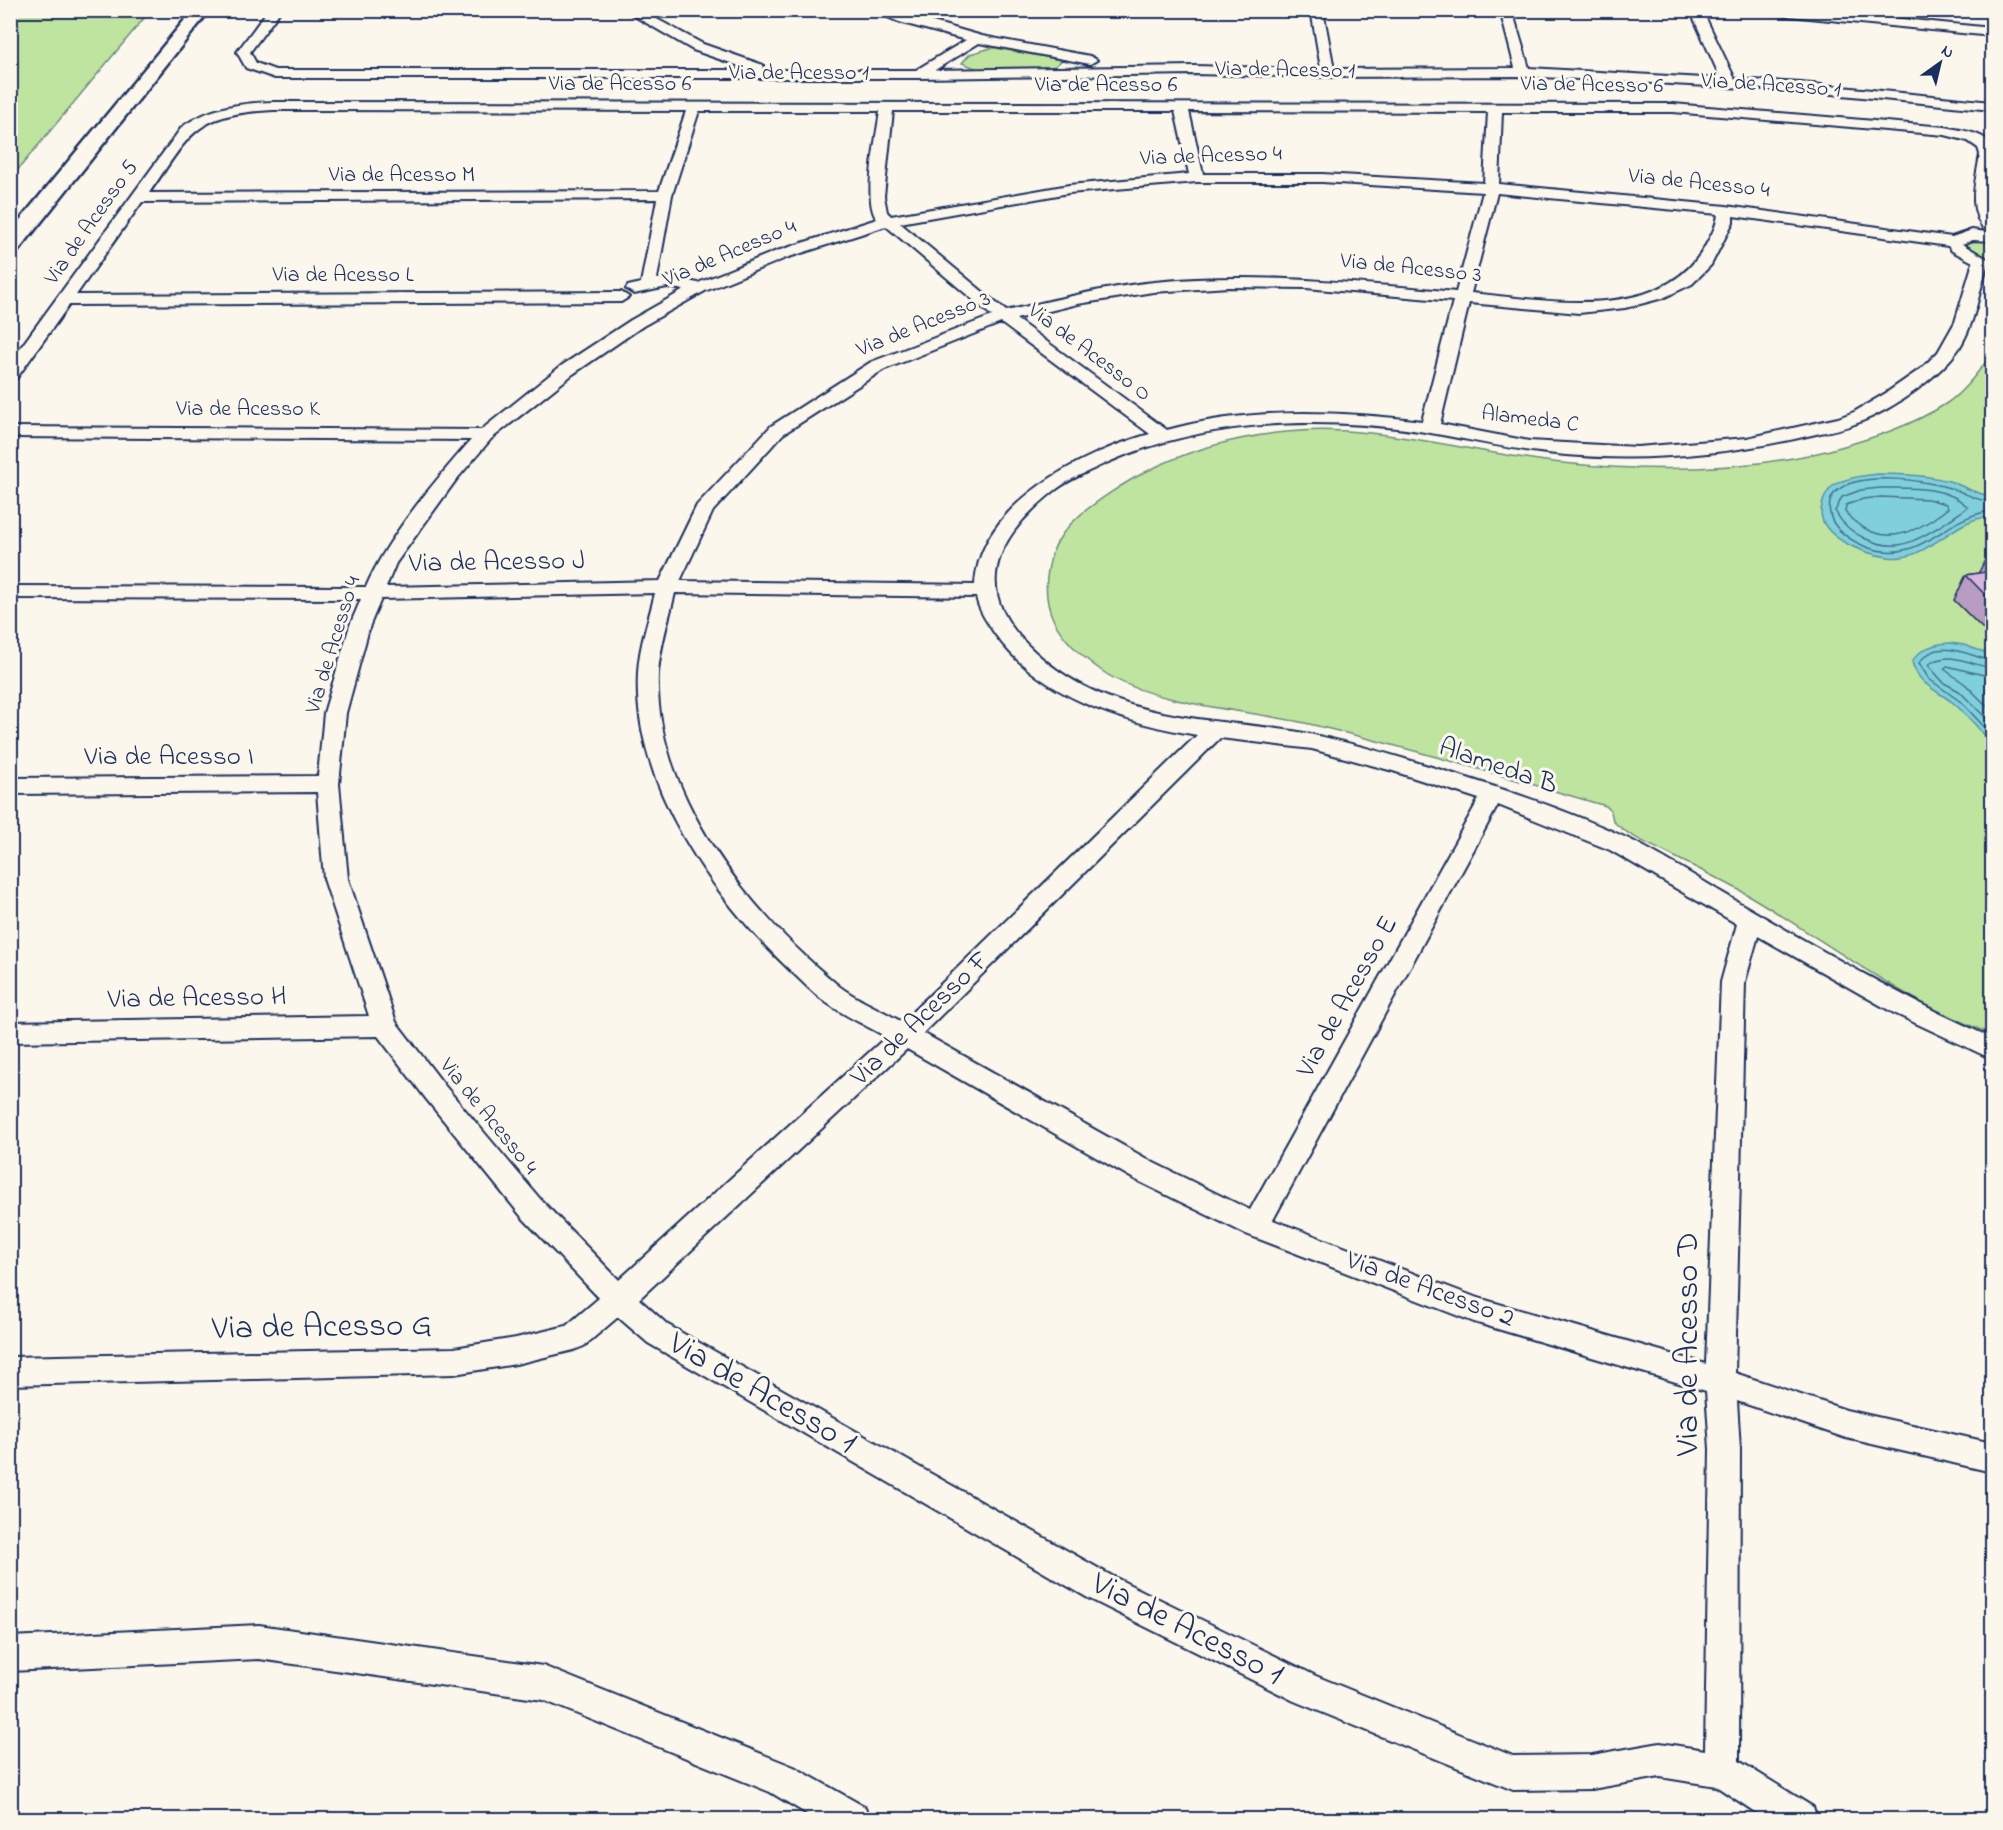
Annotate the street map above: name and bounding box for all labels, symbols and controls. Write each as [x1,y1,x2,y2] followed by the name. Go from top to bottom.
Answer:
[1910,33,1970,93] north arrow
[1936,39,1959,65] text: N
[1214,54,1355,88] street label: Via de Acesso 1
[728,58,869,90] street label: Via de Acesso 1
[1699,65,1842,107] street label: Via de Acesso 1
[548,69,692,101] street label: Via de Acesso 6
[1519,69,1664,103] street label: Via de Acesso 6
[1034,70,1178,102] street label: Via de Acesso 6
[1138,139,1283,176] street label: Via de Acesso 4
[37,154,147,293] street label: Via de Acesso 5
[328,160,475,192] street label: Via de Acesso M
[1626,161,1771,207] street label: Via de Acesso 4
[657,212,802,297] street label: Via de Acesso 4
[1338,246,1483,292] street label: Via de Acesso 3
[271,260,414,292] street label: Via de Acesso L
[851,284,996,367] street label: Via de Acesso 3
[1020,295,1158,410] street label: Via de Acesso O
[175,394,320,426] street label: Via de Acesso K
[1479,398,1581,442] street label: Alameda C
[407,542,586,584] street label: Via de Acesso J
[298,572,370,719] street label: Via de Acesso 4
[1433,728,1563,806] street label: Alameda B
[83,738,254,777] street label: Via de Acesso I
[1287,909,1409,1086] street label: Via de Acesso E
[842,942,1000,1097] street label: Via de Acesso F
[106,978,287,1020] street label: Via de Acesso H
[430,1051,545,1182] street label: Via de Acesso 4
[1665,1232,1713,1457] street label: Via de Acesso D
[1339,1241,1520,1339] street label: Via de Acesso 2
[210,1302,433,1354] street label: Via de Acesso G
[658,1320,865,1467] street label: Via de Acesso 1
[1082,1560,1291,1699] street label: Via de Acesso 1

